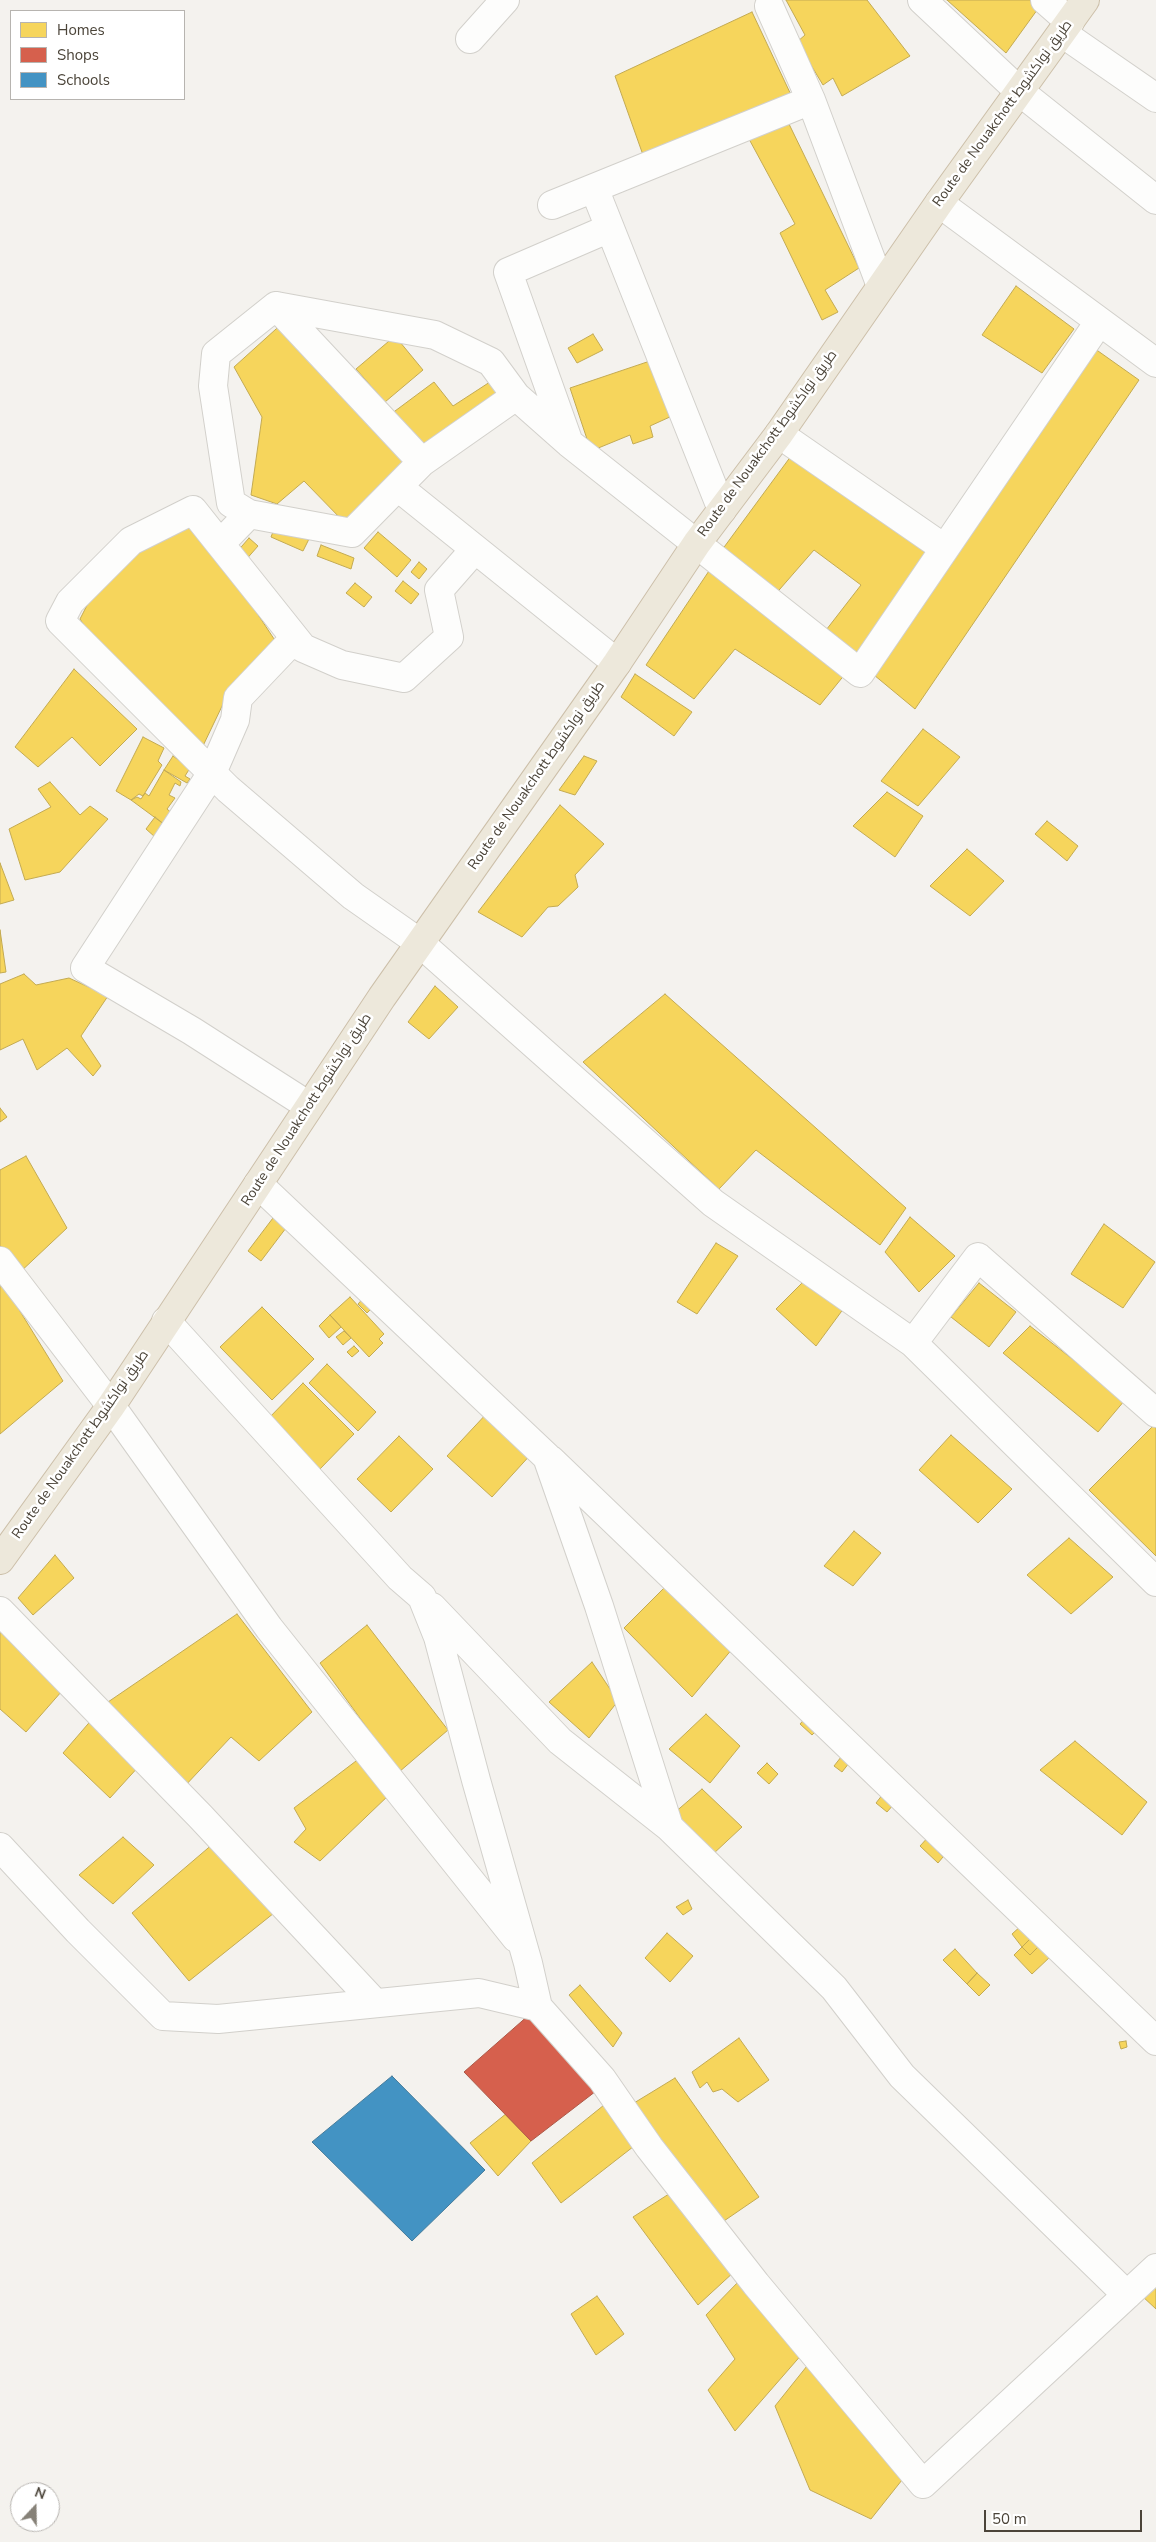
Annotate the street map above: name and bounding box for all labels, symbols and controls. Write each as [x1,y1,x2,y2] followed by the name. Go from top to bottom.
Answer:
[10,10,185,100] legend
[930,18,1076,210] street label: Route de Nouakchott طريق نواكشوط
[57,20,105,40] text: Homes
[57,45,99,65] text: Shops
[57,70,110,90] text: Schools
[695,348,841,540] street label: Route de Nouakchott طريق نواكشوط
[465,678,609,874] street label: Route de Nouakchott طريق نواكشوط
[238,1011,376,1209] street label: Route de Nouakchott طريق نواكشوط
[9,1347,153,1543] street label: Route de Nouakchott طريق نواكشوط
[10,2482,60,2532] north arrow
[32,2483,48,2504] text: N
[986,2500,1144,2532] scale bar
[992,2509,1027,2529] text: 50 m

